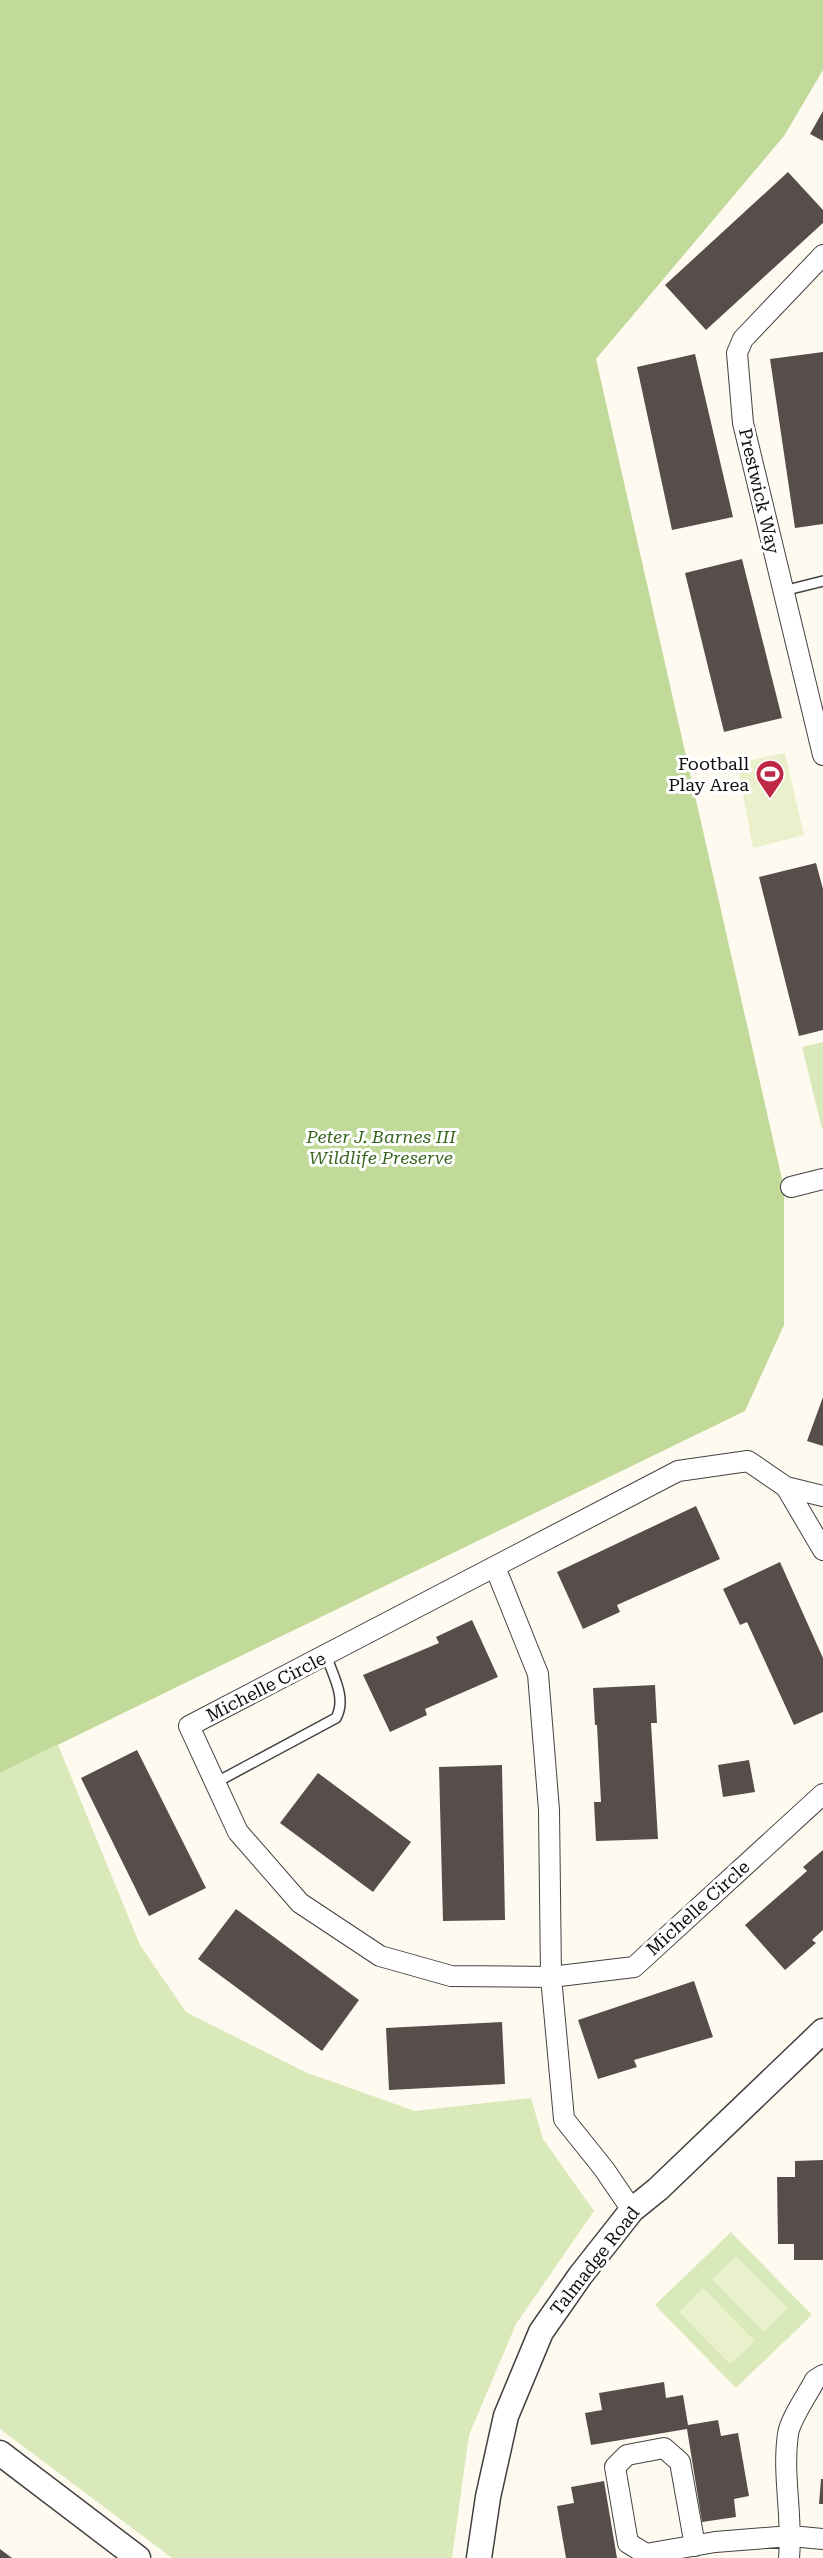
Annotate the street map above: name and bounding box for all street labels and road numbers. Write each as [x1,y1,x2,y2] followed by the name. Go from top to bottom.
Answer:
[735,426,784,556] street label: Prestwick Way
[202,1647,329,1726] street label: Michelle Circle
[642,1856,754,1959] street label: Michelle Circle
[546,2202,644,2319] street label: Talmadge Road

